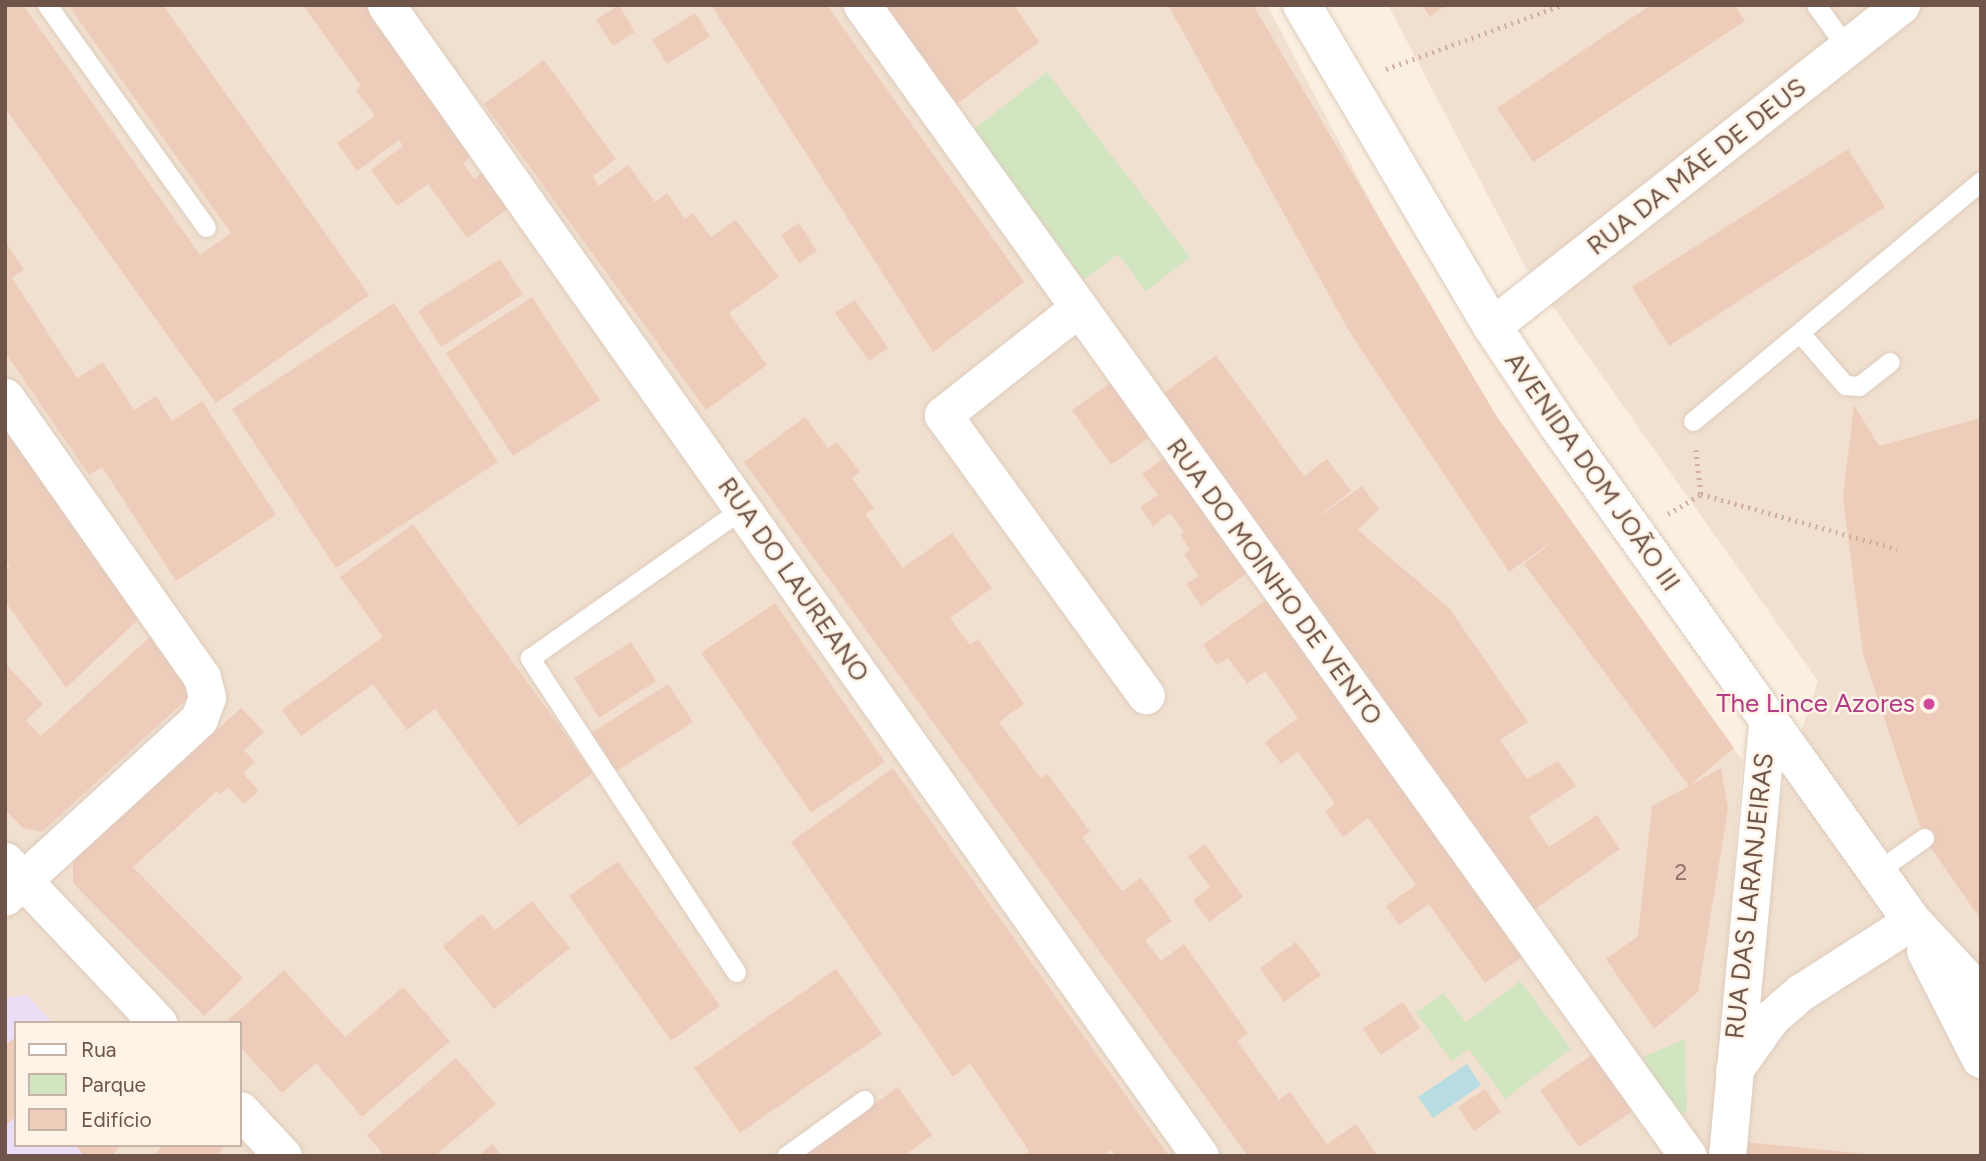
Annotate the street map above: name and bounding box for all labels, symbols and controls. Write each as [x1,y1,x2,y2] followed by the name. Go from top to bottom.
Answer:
[1581,72,1813,262] street label: RUA DA MÃE DE DEUS
[1498,347,1686,597] street label: AVENIDA DOM JOÃO III
[1160,433,1388,731] street label: RUA DO MOINHO DE VENTO
[711,472,875,688] street label: RUA DO LAUREANO
[1716,688,1915,720] place label: The Lince Azores
[1921,696,1937,712] marker: The Lince Azores
[1719,751,1781,1041] street label: RUA DAS LARANJEIRAS
[1675,858,1687,886] house number: 2
[14,1021,242,1147] legend
[81,1037,117,1062] text: Rua
[81,1072,146,1097] text: Parque
[81,1107,152,1132] text: Edifício

